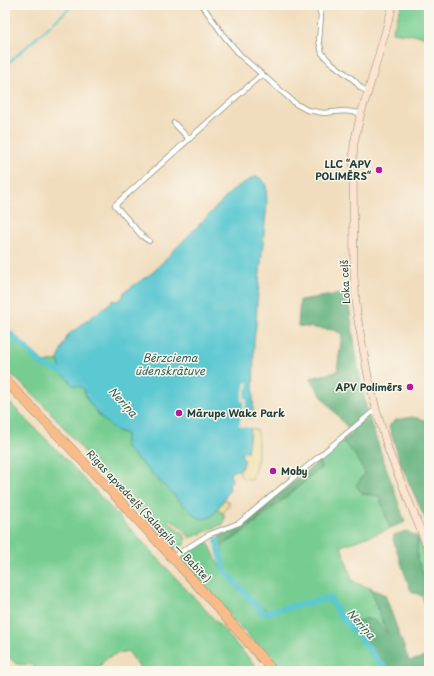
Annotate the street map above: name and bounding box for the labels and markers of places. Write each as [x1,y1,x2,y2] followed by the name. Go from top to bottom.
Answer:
[315,156,372,183] place label: LLC “APV POLIMĒRS“
[374,165,384,175] marker: LLC “APV POLIMĒRS“
[335,379,402,394] place label: APV Polimērs
[405,382,415,392] marker: APV Polimērs
[187,405,285,420] place label: Mārupe Wake Park
[174,408,184,418] marker: Mārupe Wake Park
[281,463,308,479] place label: Moby
[268,466,278,476] marker: Moby

